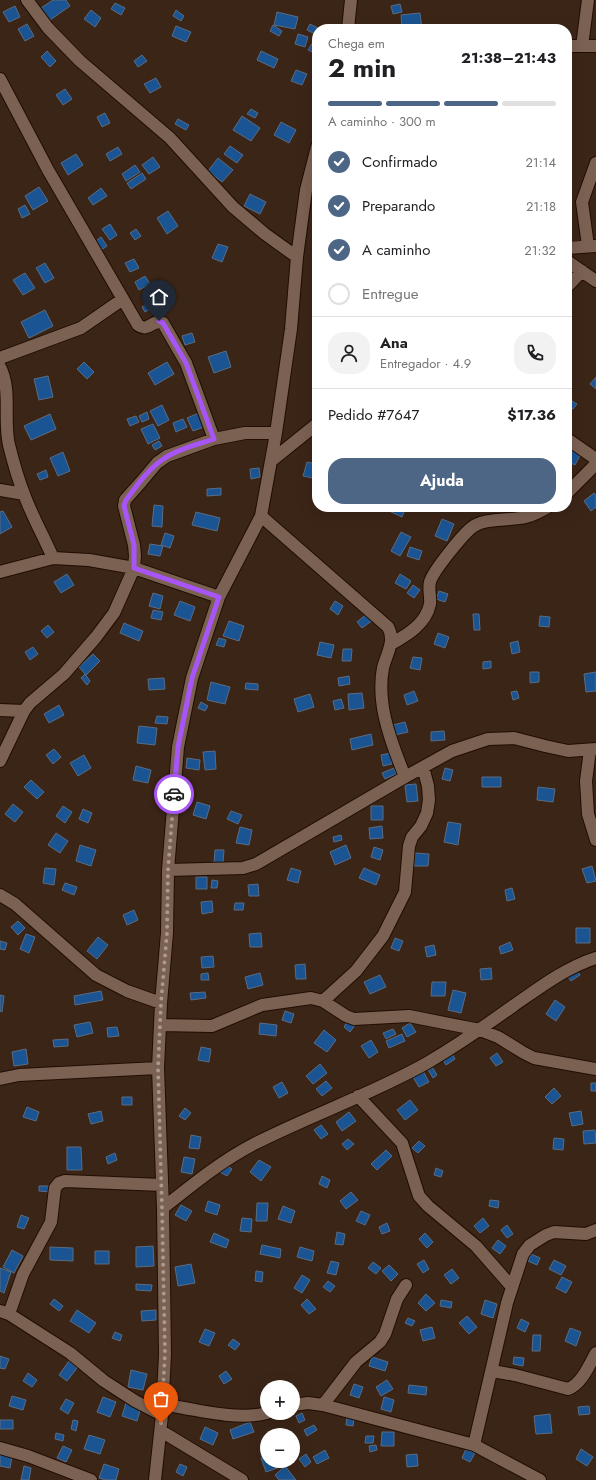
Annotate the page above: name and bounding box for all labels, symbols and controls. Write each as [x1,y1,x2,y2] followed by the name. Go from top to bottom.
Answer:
[328,34,385,53] text: Chega em
[461,47,556,69] text: 21:38–21:43
[328,49,396,87] text: 2 min
[328,112,436,131] text: A caminho · 300 m
[328,151,350,173] icon: check
[362,151,437,173] text: Confirmado
[525,153,556,172] text: 21:14
[328,195,350,217] icon: check
[362,195,435,217] text: Preparando
[526,197,556,216] text: 21:18
[328,239,350,261] icon: check
[362,239,430,261] text: A caminho
[524,241,556,260] text: 21:32
[142,280,176,321] pin
[362,283,419,305] text: Entregue
[148,286,170,308] icon: home
[328,332,370,374] button: person
[380,332,408,354] text: Ana
[514,332,556,374] button: phone
[380,354,471,373] text: Entregador · 4.9
[328,404,419,426] text: Pedido #7647
[507,404,556,426] text: $17.36
[328,458,556,504] button: Ajuda
[154,774,194,814] courier
[163,783,185,805] icon: car
[260,1380,300,1468] map controls
[260,1380,300,1420] button: +
[144,1382,178,1423] pin
[150,1388,172,1410] icon: bag
[260,1428,300,1468] button: −

